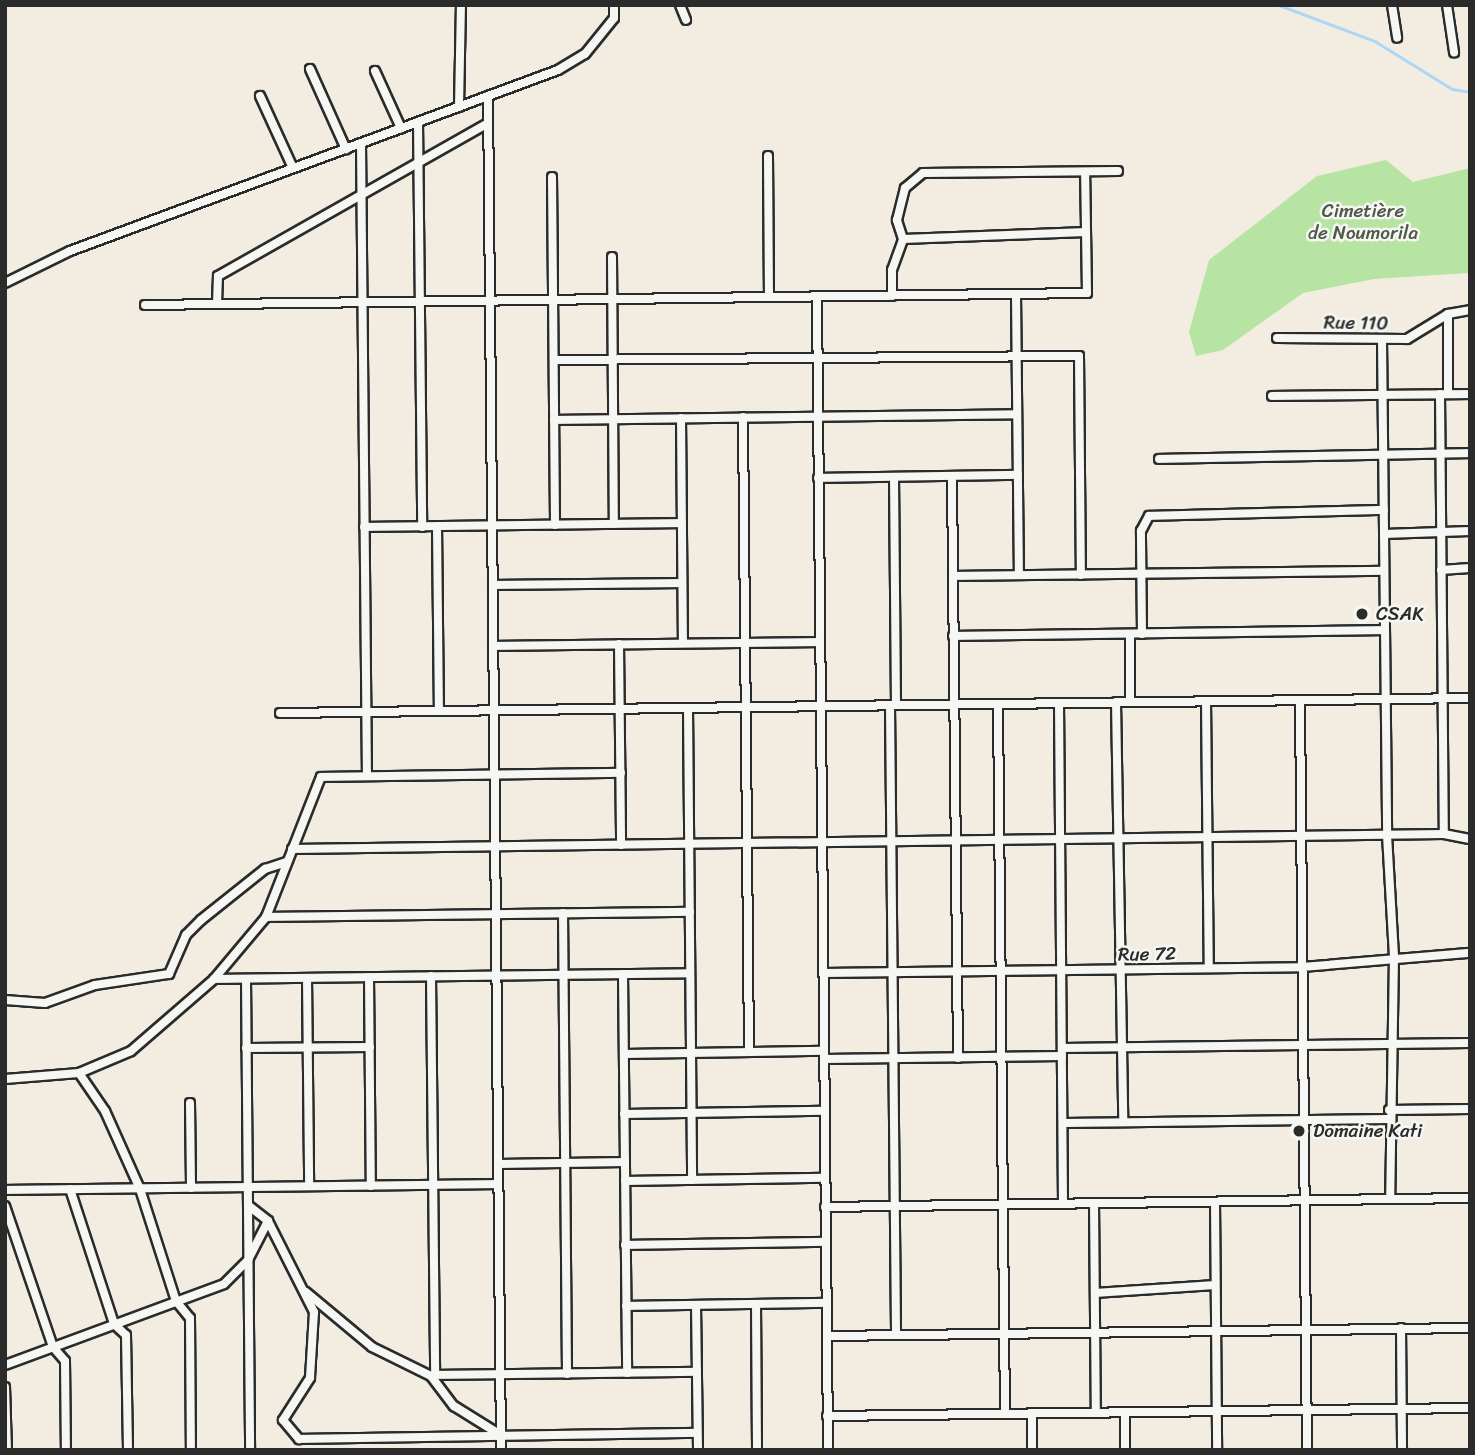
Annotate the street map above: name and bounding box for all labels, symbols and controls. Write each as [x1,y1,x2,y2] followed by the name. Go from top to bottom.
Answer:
[1308,200,1418,244] park label: Cimetière de Noumorila
[1323,311,1389,335] street label: Rue 110
[1376,603,1424,625] place label: CSAK
[1354,606,1370,622] marker: CSAK
[1118,942,1176,966] street label: Rue 72
[1313,1120,1423,1142] place label: Domaine Kati
[1291,1123,1307,1139] marker: Domaine Kati

